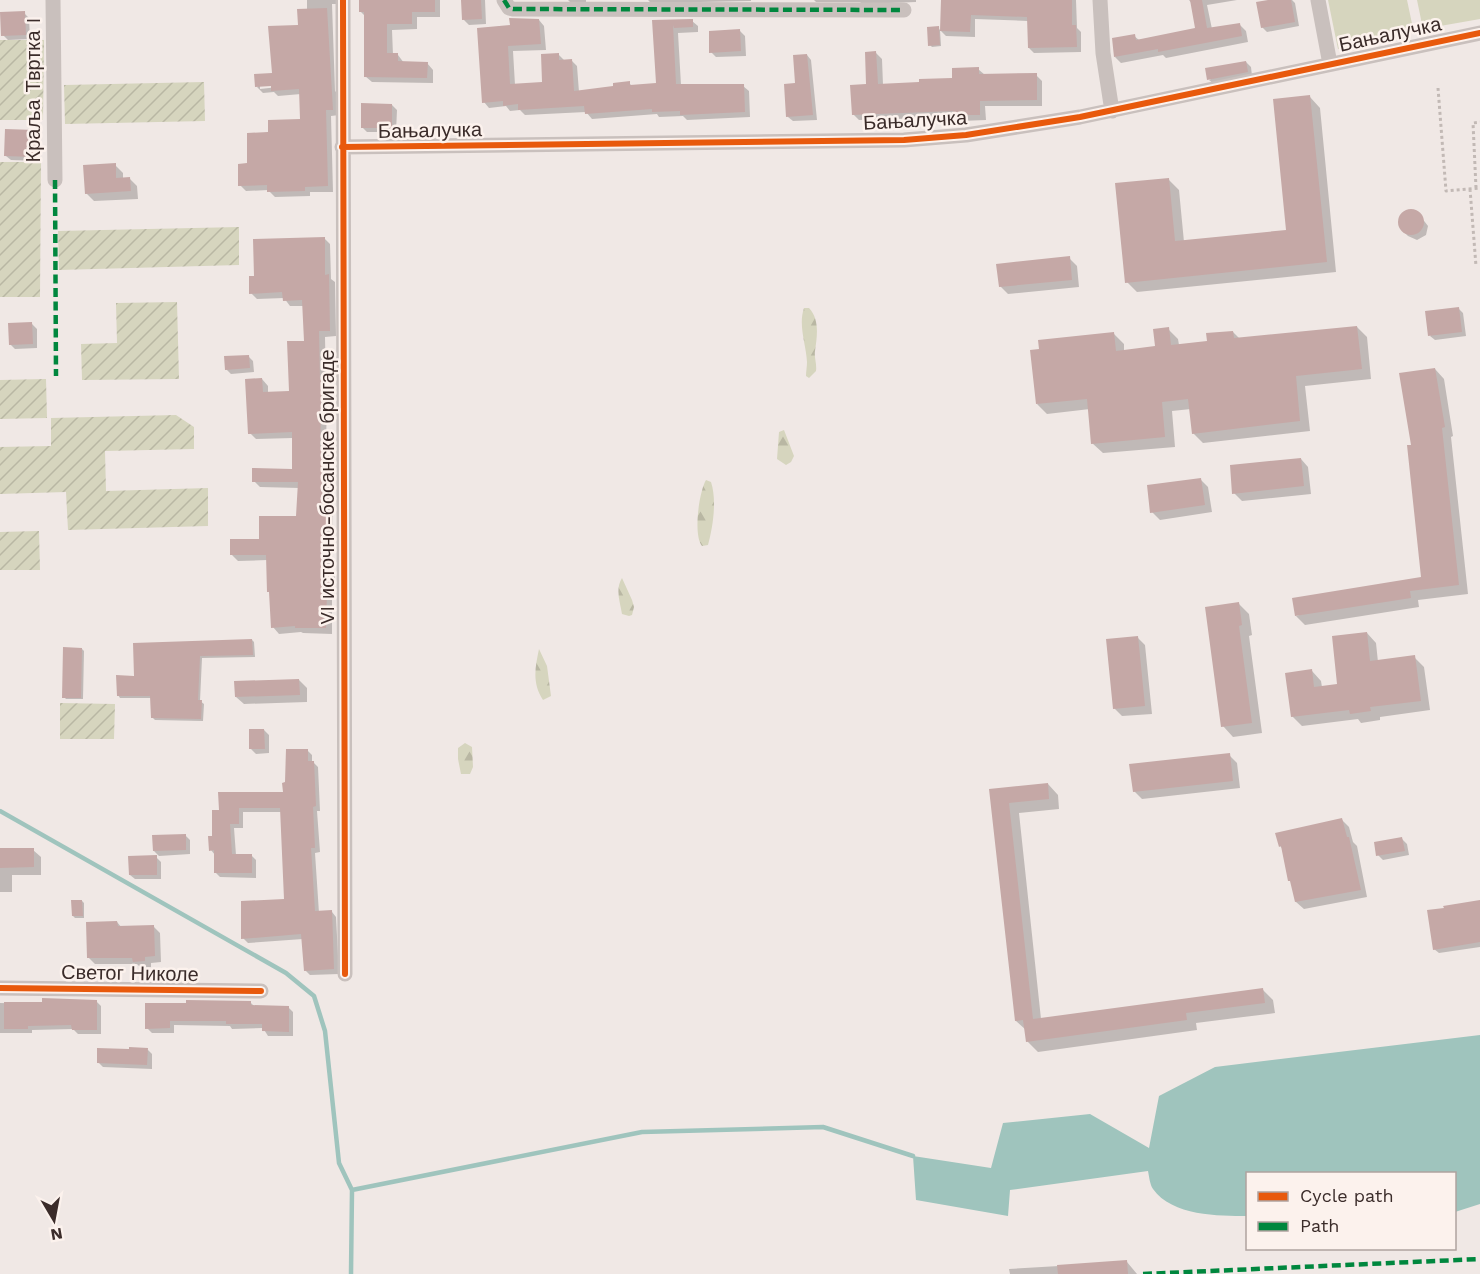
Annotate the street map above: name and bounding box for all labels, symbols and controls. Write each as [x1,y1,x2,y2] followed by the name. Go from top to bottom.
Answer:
[1337,11,1444,57] street label: Бањалучка
[21,18,45,162] street label: Краља Твртка I
[862,105,968,135] street label: Бањалучка
[378,117,483,143] street label: Бањалучка
[315,349,339,625] street label: VI источно-босанске бригаде
[61,960,199,986] street label: Светог Николе
[1246,1172,1456,1250] legend
[1300,1185,1394,1206] text: Cycle path
[24,1190,84,1250] north arrow
[1300,1215,1340,1236] text: Path
[49,1224,64,1245] text: N

